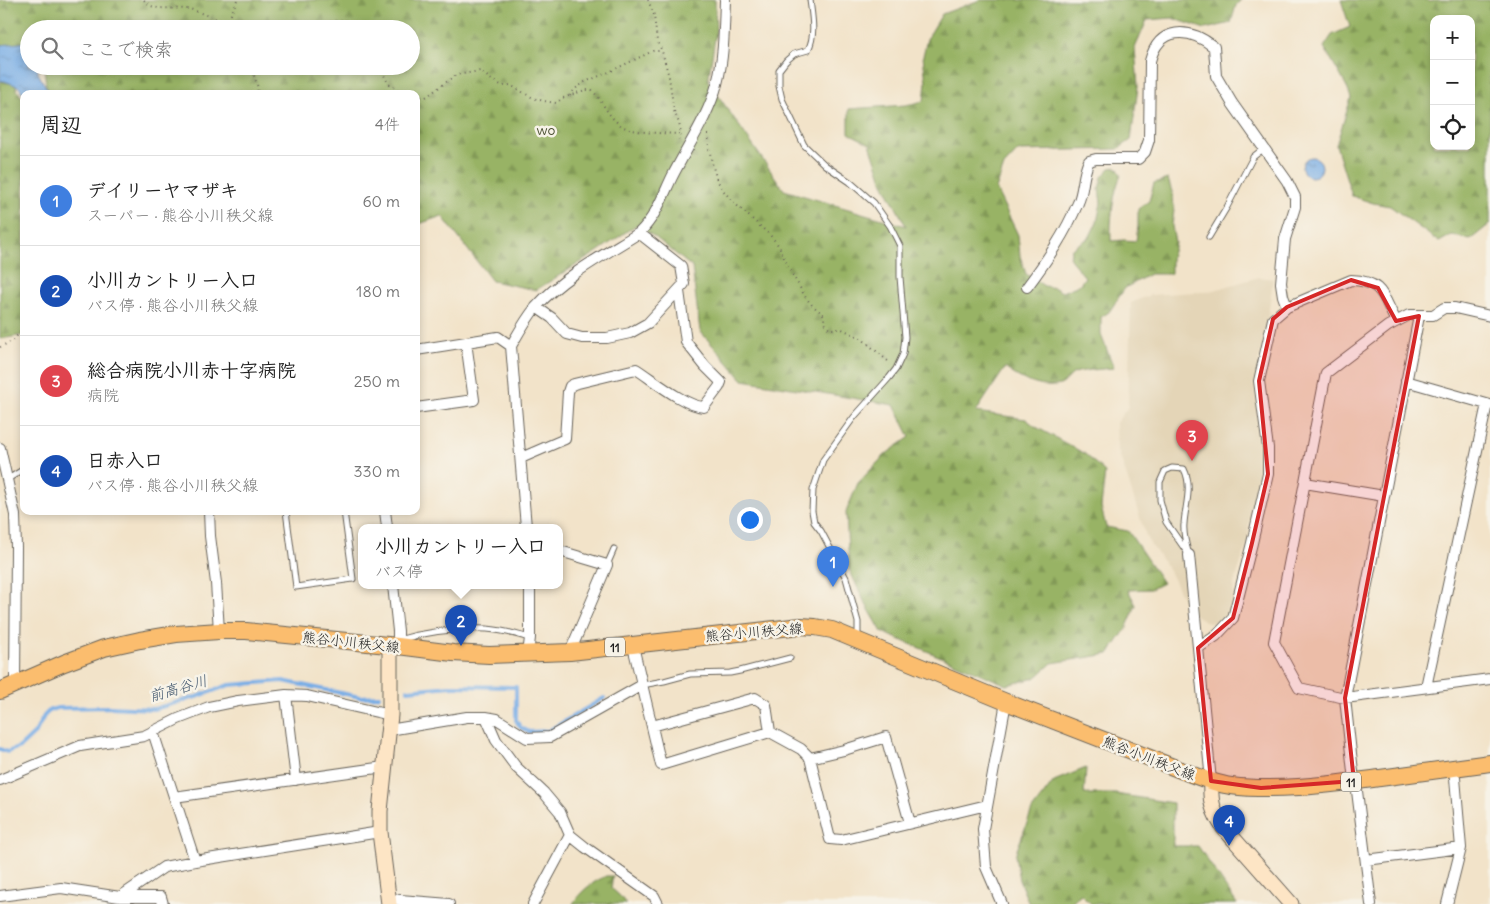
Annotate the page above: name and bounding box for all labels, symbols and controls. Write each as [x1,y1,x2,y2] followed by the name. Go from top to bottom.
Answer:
[1430,15,1475,150] map controls
[1430,15,1475,60] button: +
[20,20,420,75] search box
[38,34,66,62] icon: search
[78,37,173,61] text: ここで検索
[1430,60,1475,105] button: −
[1430,105,1475,150] button: locate
[40,111,82,138] text: 周辺
[375,114,400,134] text: 4件
[537,121,556,139] park label: wo
[87,178,239,202] text: デイリーヤマザキ
[53,191,59,211] text: 1
[362,191,400,211] text: 60 m
[87,205,274,225] text: スーパー · 熊谷小川秩父線
[87,268,258,292] text: 小川カントリー入口
[52,281,60,301] text: 2
[356,281,400,301] text: 180 m
[87,295,258,315] text: バス停 · 熊谷小川秩父線
[87,358,296,382] text: 総合病院小川赤十字病院
[51,371,61,391] text: 3
[354,371,400,391] text: 250 m
[87,385,119,405] text: 病院
[1176,420,1208,461] pin: 3
[87,448,163,472] text: 日赤入口
[51,461,61,481] text: 4
[353,461,400,481] text: 330 m
[87,475,258,495] text: バス停 · 熊谷小川秩父線
[737,507,763,533] your location
[358,524,563,589] popup
[375,534,546,558] text: 小川カントリー入口
[817,546,849,587] pin: 1
[375,561,423,581] text: バス停
[445,605,477,646] pin: 2
[704,619,804,645] street label: 熊谷小川秩父線
[301,628,401,656] street label: 熊谷小川秩父線
[605,638,625,656] road number: 11
[147,671,209,705] water label: 前高谷川
[1100,732,1198,784] street label: 熊谷小川秩父線
[1341,772,1361,792] road number: 11
[1213,805,1245,846] pin: 4

